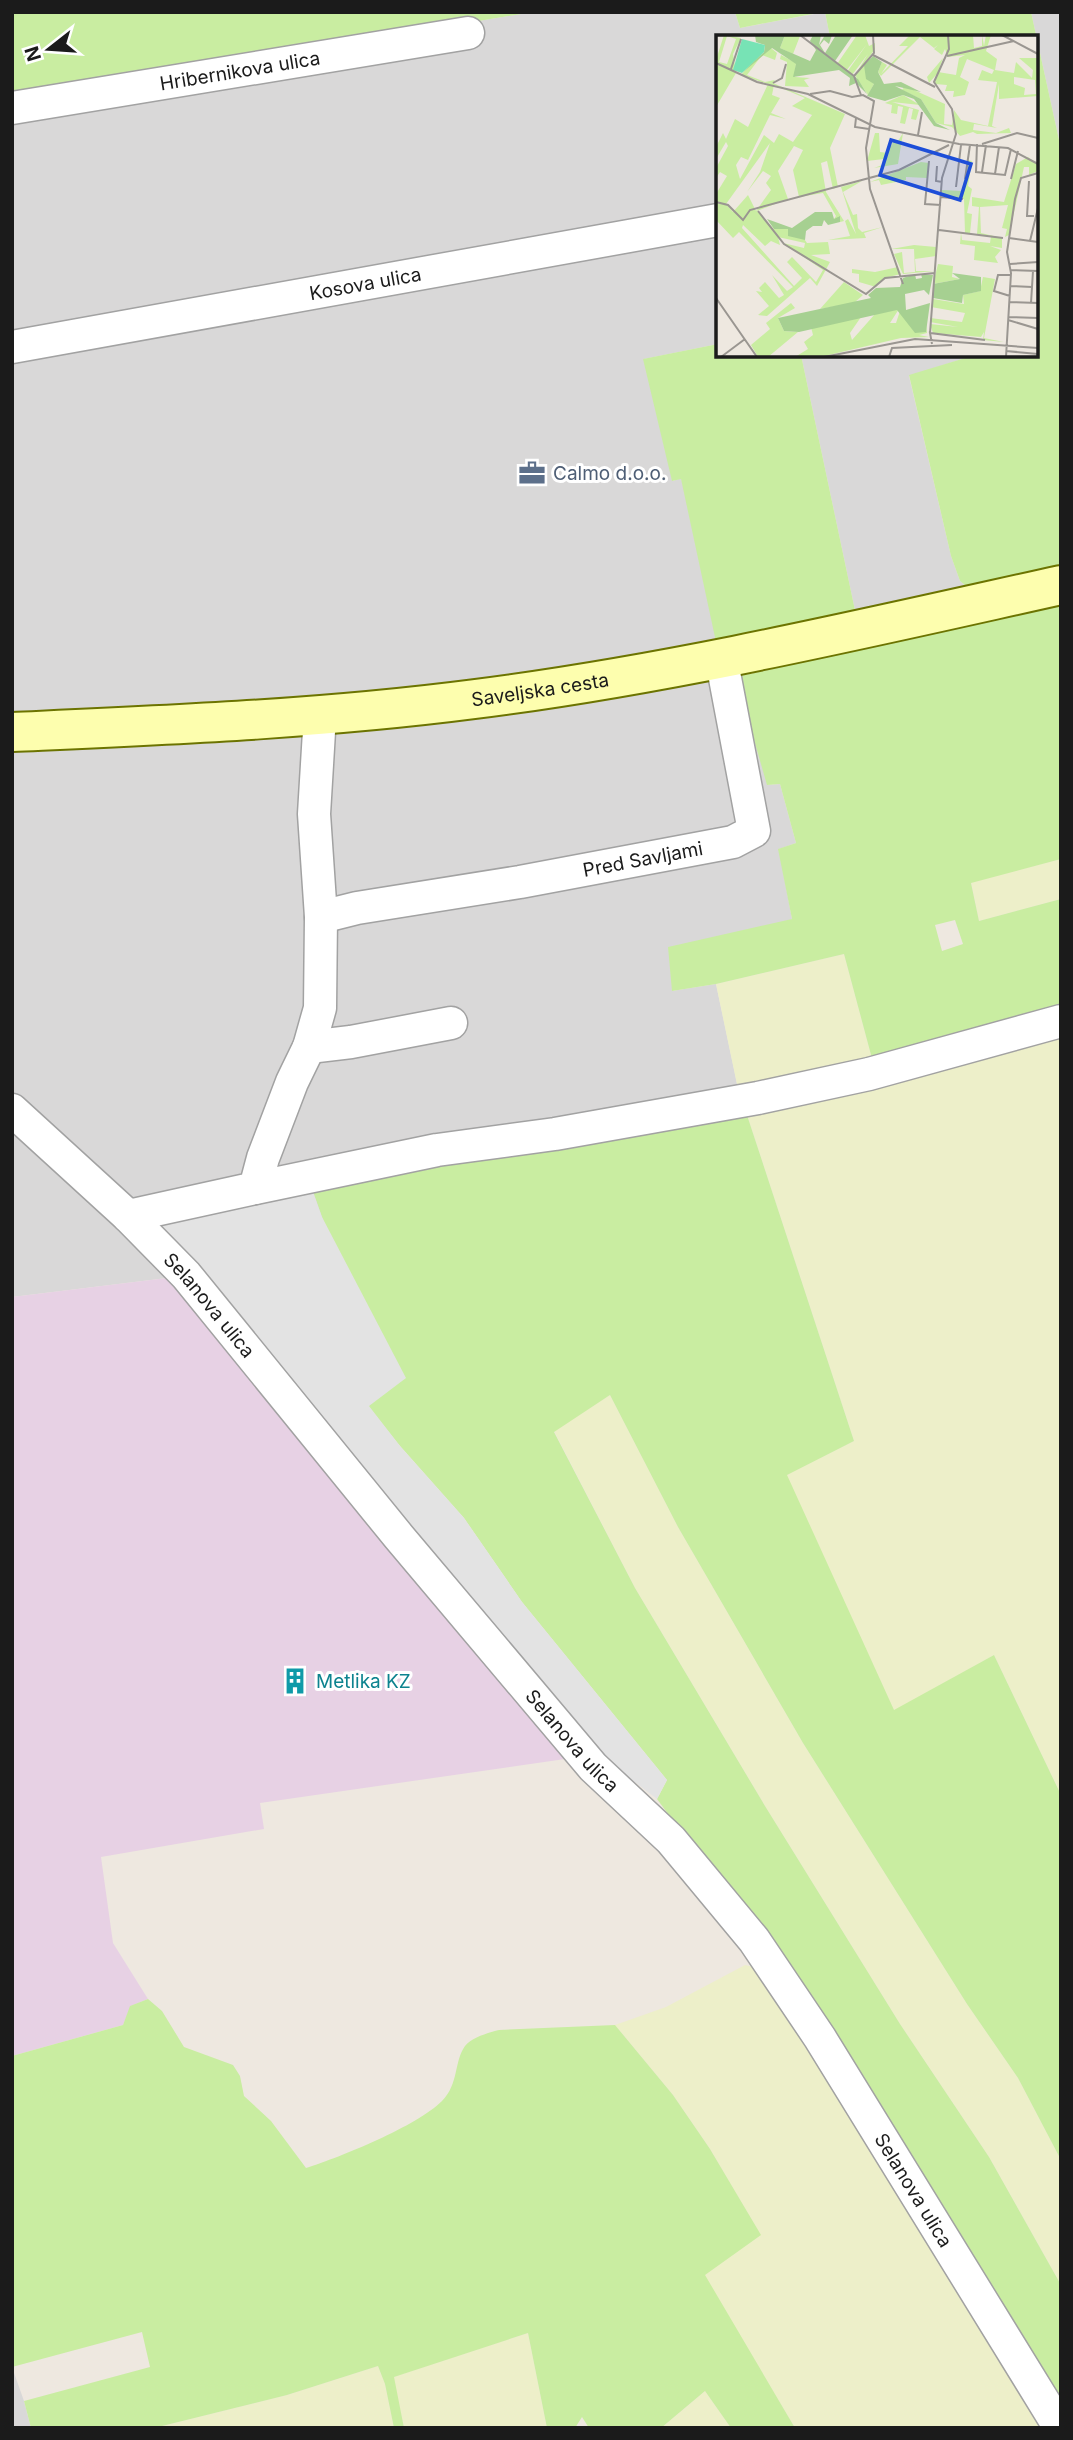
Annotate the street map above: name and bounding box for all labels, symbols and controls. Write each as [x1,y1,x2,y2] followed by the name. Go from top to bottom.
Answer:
[14,14,84,84] north arrow
[716,35,1038,357] inset map
[20,44,46,64] text: N
[158,46,322,95] street label: Hribernikova ulica
[308,262,423,305] street label: Kosova ulica
[517,458,547,488] office icon: Calmo d.o.o.
[553,462,666,485] place label: Calmo d.o.o.
[470,668,610,711] street label: Saveljska cesta
[581,836,705,881] street label: Pred Savljami
[159,1248,260,1362] street label: Selanova ulica
[280,1666,310,1696] building icon: Metlika KZ
[316,1670,411,1693] place label: Metlika KZ
[521,1684,624,1797] street label: Selanova ulica
[870,2129,957,2251] street label: Selanova ulica

